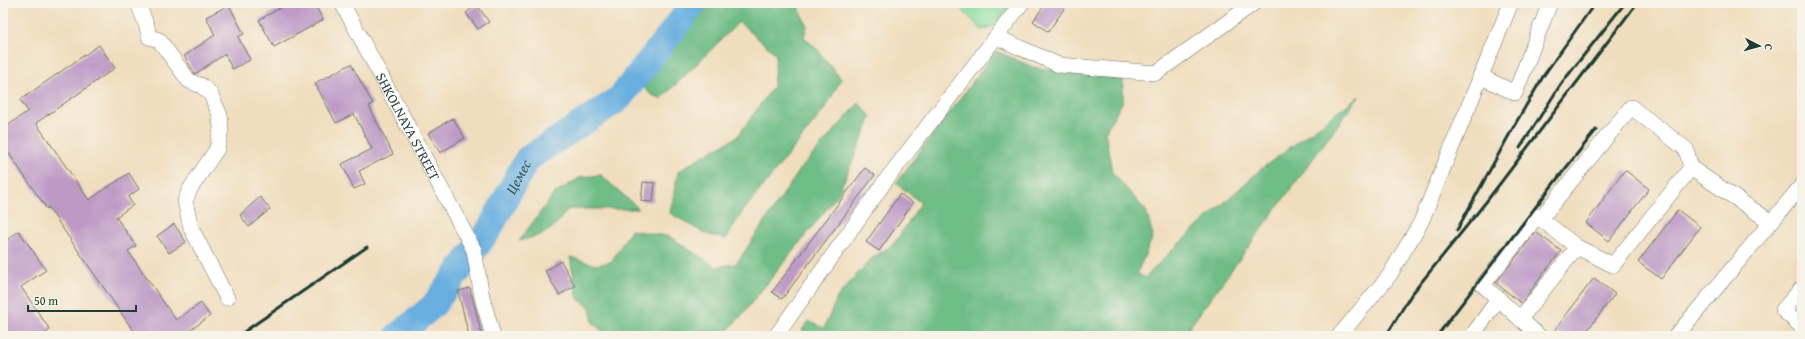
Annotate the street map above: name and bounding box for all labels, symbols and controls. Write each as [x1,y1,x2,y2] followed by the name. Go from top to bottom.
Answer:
[1739,26,1779,66] north arrow
[1761,43,1777,51] text: С
[371,69,445,184] street label: SHKOLNAYA STREET
[500,154,536,198] water label: Цемес
[28,287,136,313] scale bar
[34,292,58,309] text: 50 m

